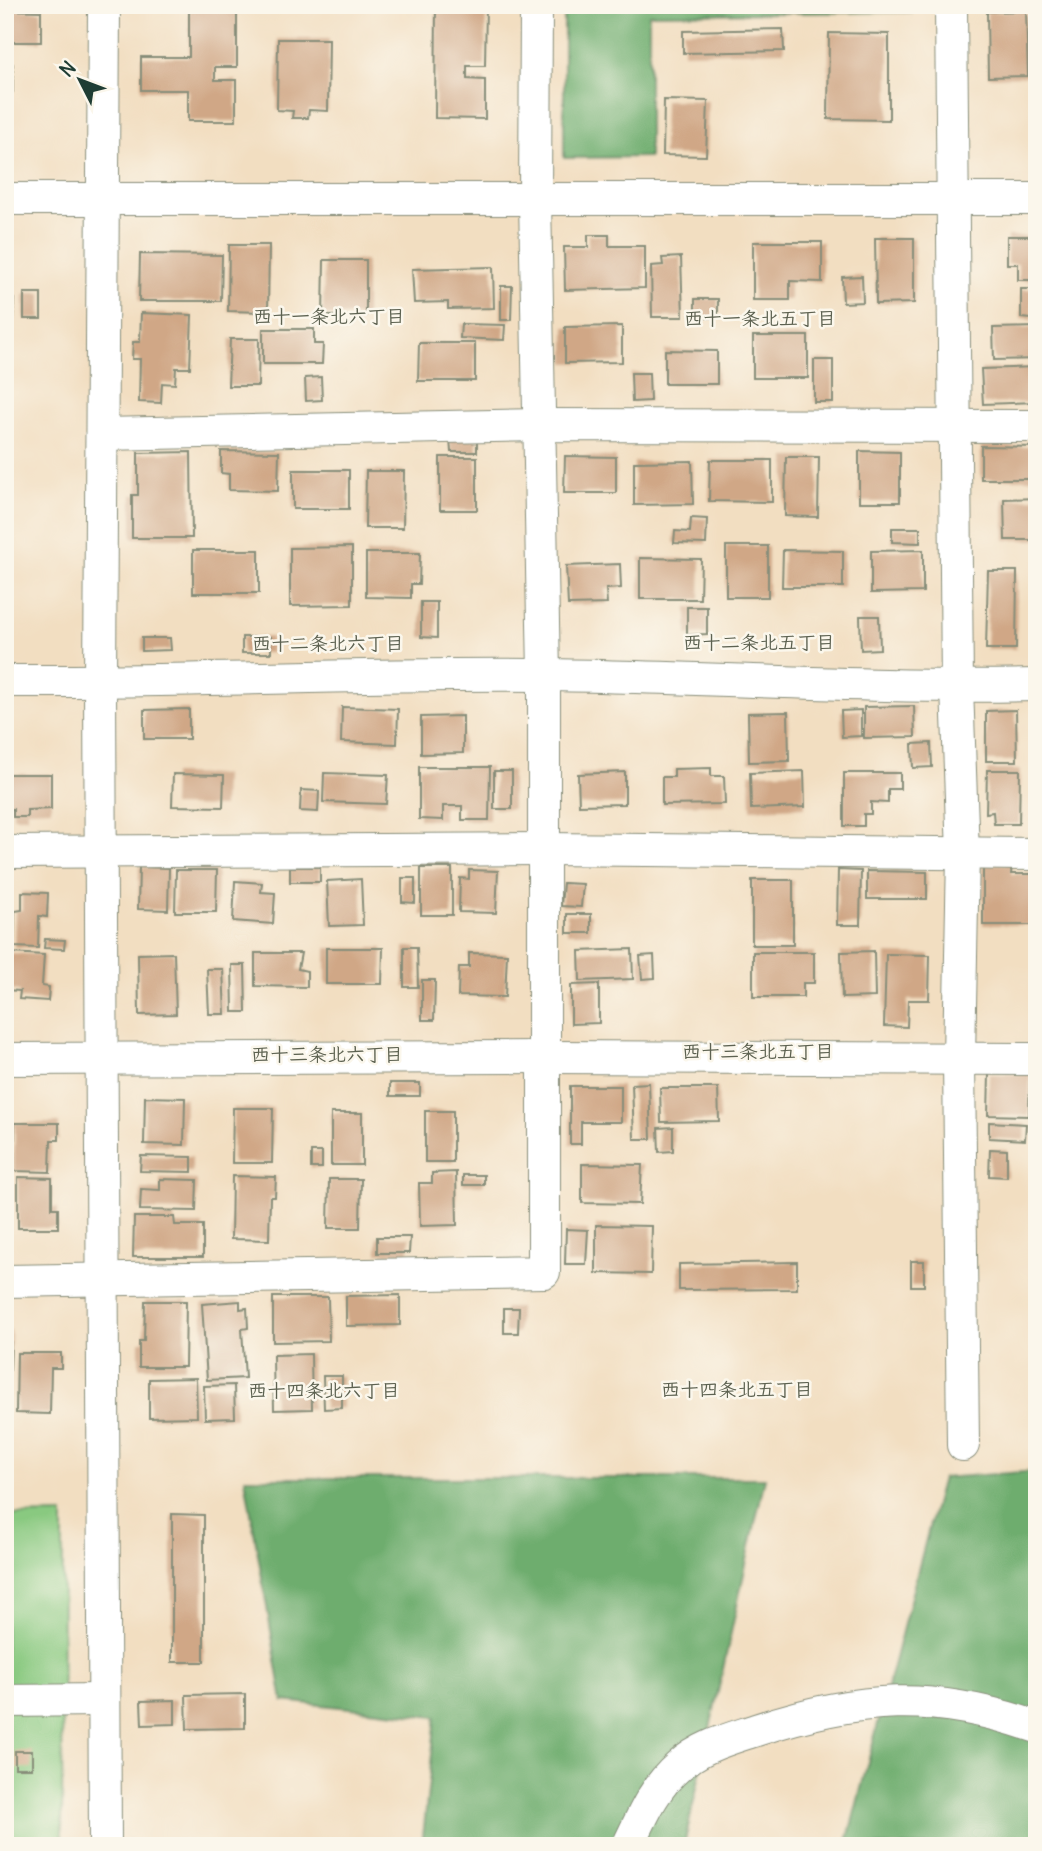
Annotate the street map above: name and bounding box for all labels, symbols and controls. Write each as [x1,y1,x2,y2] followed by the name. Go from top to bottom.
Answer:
[46,46,116,116] north arrow
[54,56,81,82] text: N
[253,304,405,328] district label: 西十一条北六丁目
[684,306,836,330] district label: 西十一条北五丁目
[683,630,835,654] district label: 西十二条北五丁目
[252,631,404,655] district label: 西十二条北六丁目
[682,1039,834,1063] district label: 西十三条北五丁目
[251,1042,403,1066] district label: 西十三条北六丁目
[661,1377,813,1401] district label: 西十四条北五丁目
[248,1378,400,1402] district label: 西十四条北六丁目

